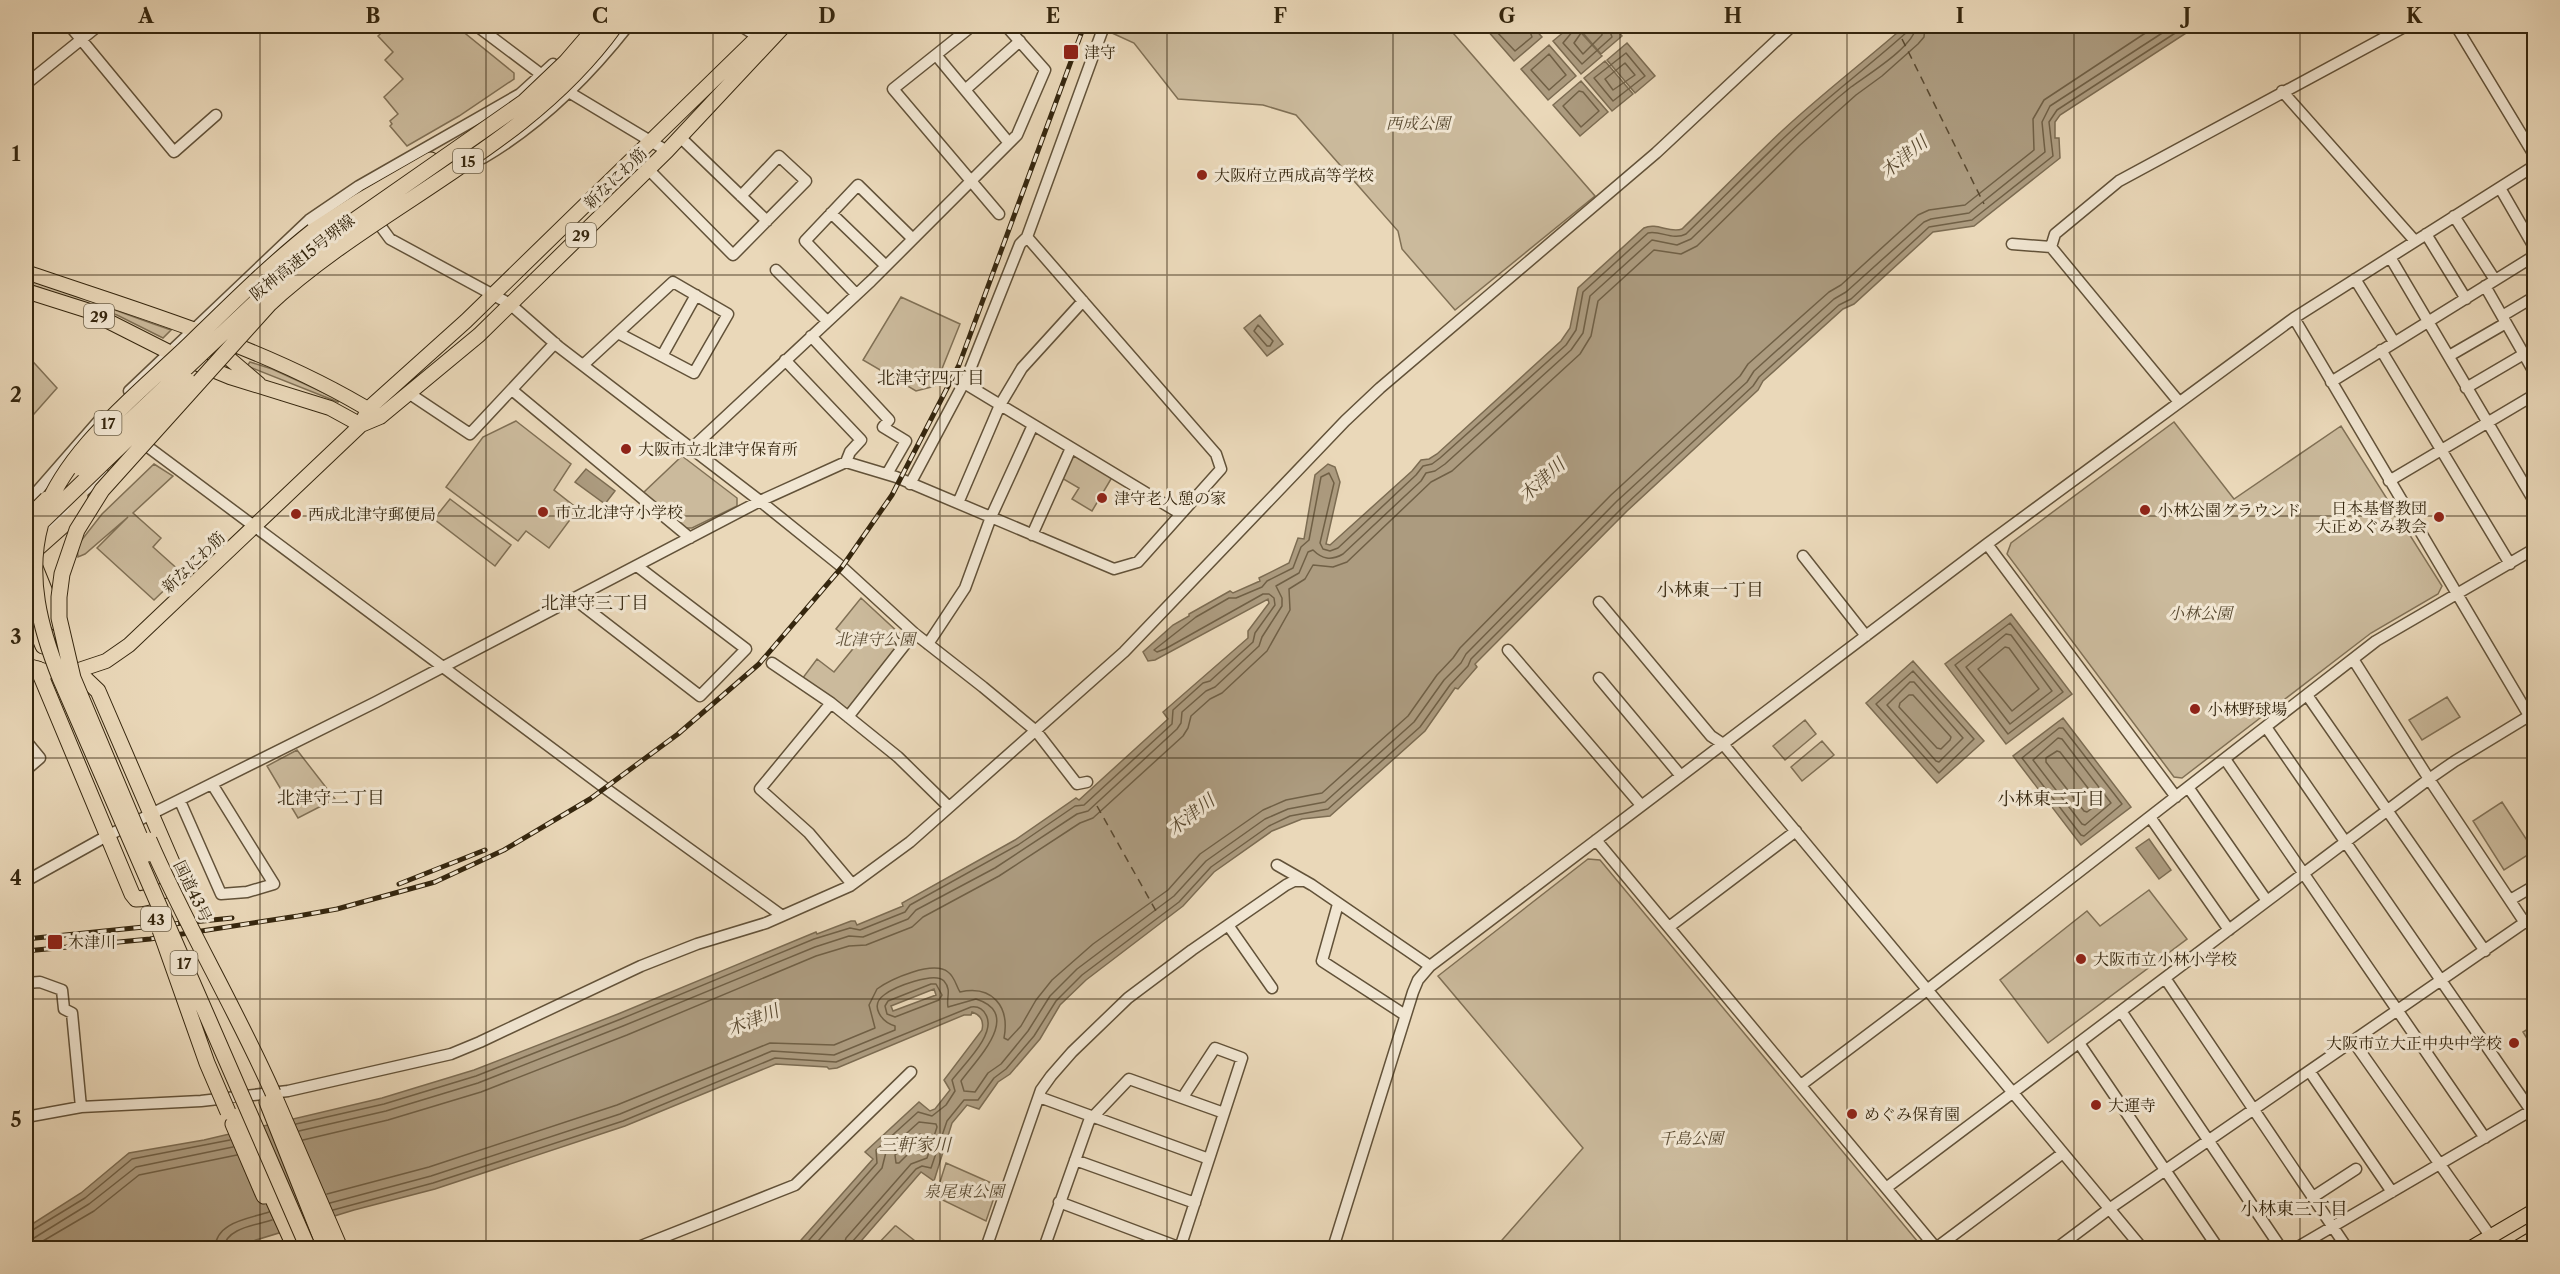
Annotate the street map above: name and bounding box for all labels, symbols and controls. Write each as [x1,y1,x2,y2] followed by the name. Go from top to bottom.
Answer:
[137,4,154,28] text: A
[366,4,381,28] text: B
[592,4,608,28] text: C
[818,4,836,28] text: D
[1046,4,1060,28] text: E
[1273,4,1287,28] text: F
[1499,4,1516,28] text: G
[1724,4,1742,28] text: H
[1956,4,1964,28] text: I
[2179,4,2191,28] text: J
[2406,4,2423,28] text: K
[1084,42,1116,62] place label: 津守
[1062,43,1080,61] marker: 津守
[1386,113,1453,133] park label: 西成公園
[1876,130,1933,183] water label: 木津川
[12,142,21,166] text: 1
[579,143,651,213] street label: 新なにわ筋
[453,149,483,173] road number: 15
[1214,165,1374,185] place label: 大阪府立西成高等学校
[1195,168,1209,182] marker: 大阪府立西成高等学校
[246,210,358,304] street label: 阪神高速15号堺線
[566,223,596,247] road number: 29
[84,304,114,328] road number: 29
[877,367,985,389] district label: 北津守四丁目
[10,383,22,407] text: 2
[94,411,122,435] road number: 17
[638,439,798,459] place label: 大阪市立北津守保育所
[619,442,633,456] marker: 大阪市立北津守保育所
[1515,452,1571,506] water label: 木津川
[1114,488,1226,508] place label: 津守老人憩の家
[1095,491,1109,505] marker: 津守老人憩の家
[2315,498,2427,536] place label: 日本基督教団 大正めぐみ教会
[2157,500,2301,520] place label: 小林公園グラウンド
[555,502,683,522] place label: 市立北津守小学校
[2138,503,2152,517] marker: 小林公園グラウンド
[308,504,436,524] place label: 西成北津守郵便局
[536,505,550,519] marker: 市立北津守小学校
[289,507,303,521] marker: 西成北津守郵便局
[2432,510,2446,524] marker: 日本基督教団 大正めぐみ教会
[157,527,229,597] street label: 新なにわ筋
[1656,579,1764,601] district label: 小林東一丁目
[541,592,649,614] district label: 北津守三丁目
[2168,603,2235,623] park label: 小林公園
[10,625,22,649] text: 3
[835,629,918,649] park label: 北津守公園
[2207,699,2287,719] place label: 小林野球場
[2188,702,2202,716] marker: 小林野球場
[277,787,385,809] district label: 北津守二丁目
[1163,788,1221,840] water label: 木津川
[1997,788,2105,810] district label: 小林東二丁目
[170,857,216,925] street label: 国道43号
[10,866,22,890] text: 4
[141,907,171,931] road number: 43
[68,932,116,952] place label: 木津川
[46,933,64,951] marker: 木津川
[2093,949,2237,969] place label: 大阪市立小林小学校
[170,951,198,975] road number: 17
[2074,952,2088,966] marker: 大阪市立小林小学校
[724,999,784,1040] water label: 木津川
[2326,1033,2502,1053] place label: 大阪市立大正中央中学校
[2507,1036,2521,1050] marker: 大阪市立大正中央中学校
[2108,1095,2156,1115] place label: 大運寺
[2089,1098,2103,1112] marker: 大運寺
[1864,1104,1960,1124] place label: めぐみ保育園
[1845,1107,1859,1121] marker: めぐみ保育園
[10,1108,22,1132] text: 5
[1659,1128,1726,1148] park label: 千島公園
[879,1134,953,1156] water label: 三軒家川
[924,1181,1007,1201] park label: 泉尾東公園
[2240,1198,2348,1220] district label: 小林東三丁目

